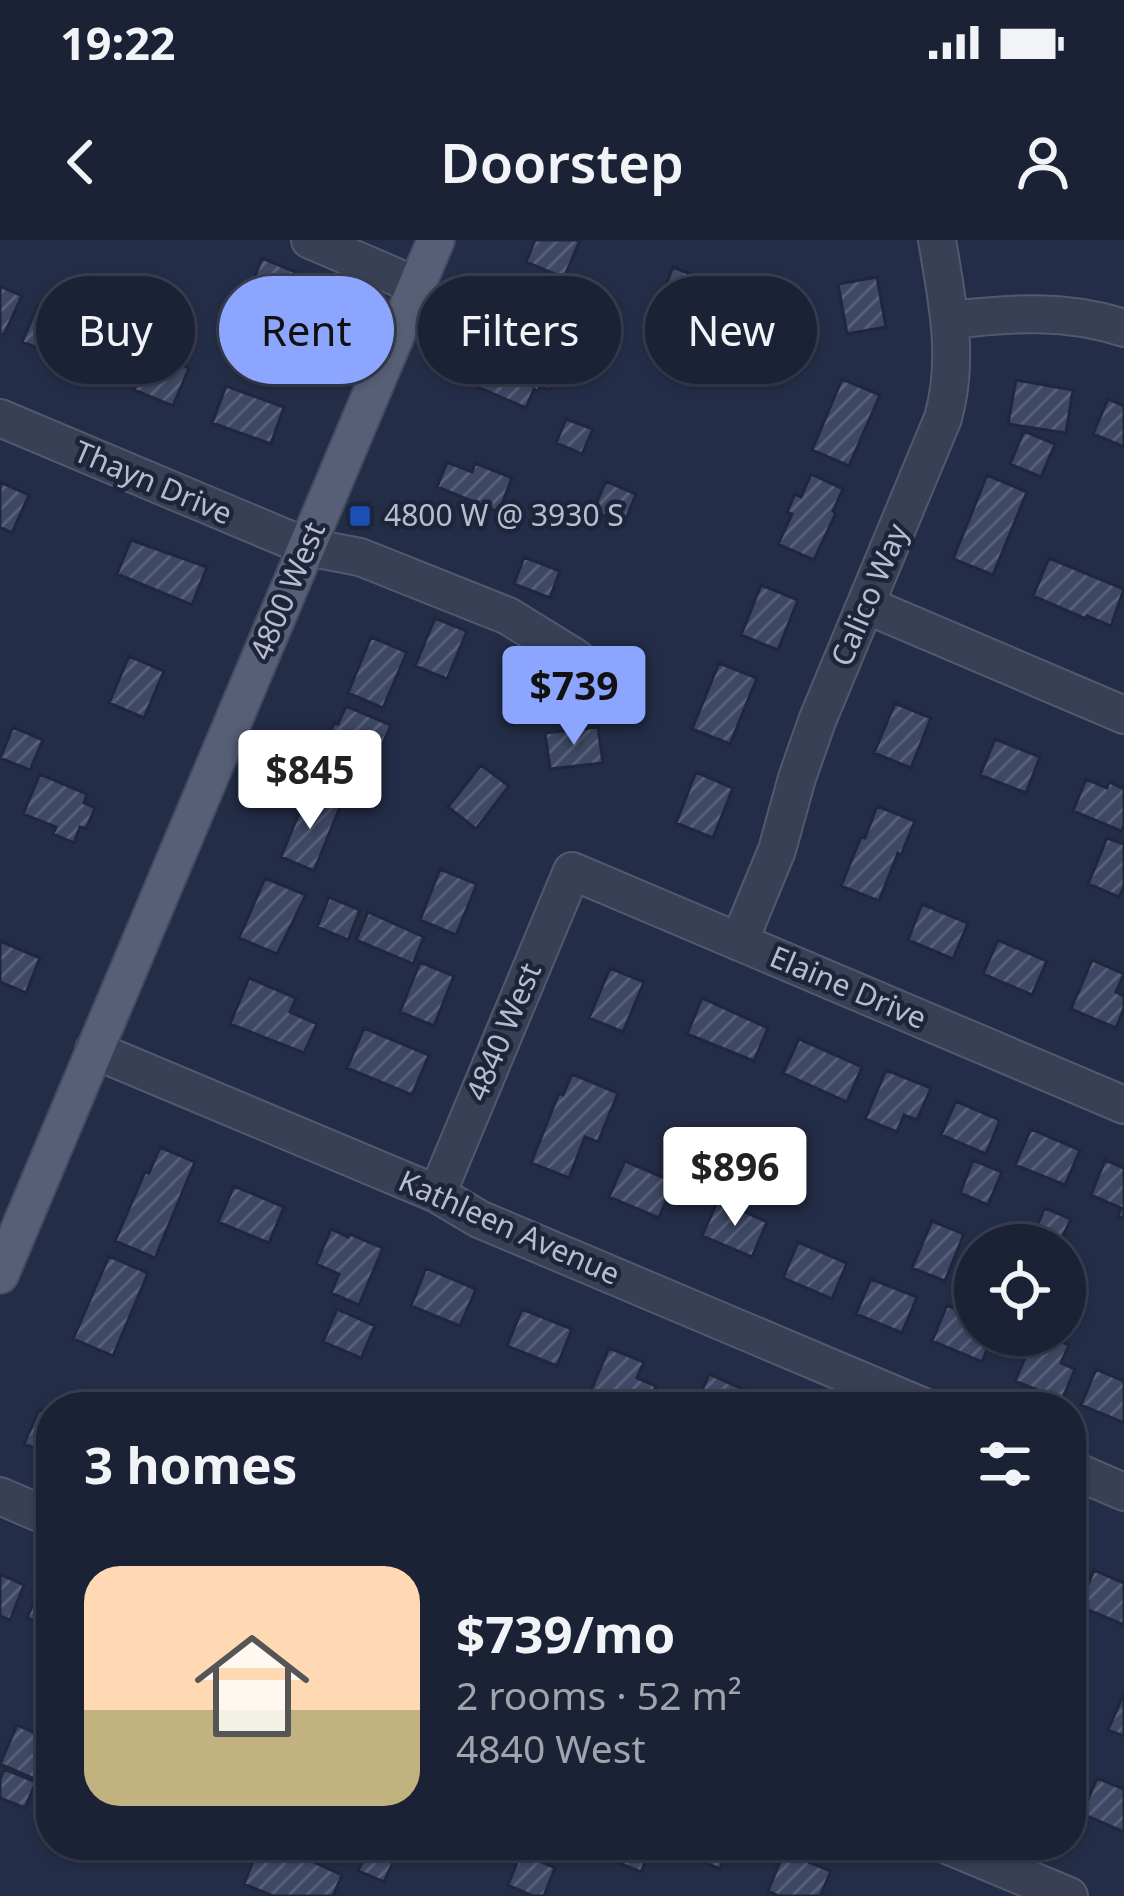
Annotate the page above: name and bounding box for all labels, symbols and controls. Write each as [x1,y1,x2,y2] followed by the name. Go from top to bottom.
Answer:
[60,12,176,73] text: 19:22
[440,125,684,199] text: Doorstep
[48,129,114,195] icon: back
[1010,129,1076,195] icon: person
[36,276,195,384] chip: Buy
[219,276,394,384] chip: Rent
[418,276,621,384] chip: Filters
[645,276,817,384] chip: New
[68,430,239,533] street label: Thayn Drive
[384,494,624,535] place label: 4800 W @ 3930 S
[347,503,373,529] marker: 4800 W @ 3930 S
[239,515,334,666] street label: 4800 West
[820,516,917,672] street label: Calico Way
[503,646,645,748] pin: $739
[529,658,619,711] text: $739
[239,730,381,832] pin: $845
[265,742,355,795] text: $845
[764,935,933,1038] street label: Elaine Drive
[455,956,550,1107] street label: 4840 West
[664,1127,806,1229] pin: $896
[690,1139,780,1192] text: $896
[393,1159,627,1294] street label: Kathleen Avenue
[954,1224,1086,1356] map controls
[954,1224,1086,1356] button: locate
[84,1429,297,1499] text: 3 homes
[972,1431,1038,1497] icon: filters
[456,1598,675,1668] text: $739/mo
[180,1614,324,1758] icon: home
[456,1668,742,1721] text: 2 rooms · 52 m²
[456,1721,646,1774] text: 4840 West

